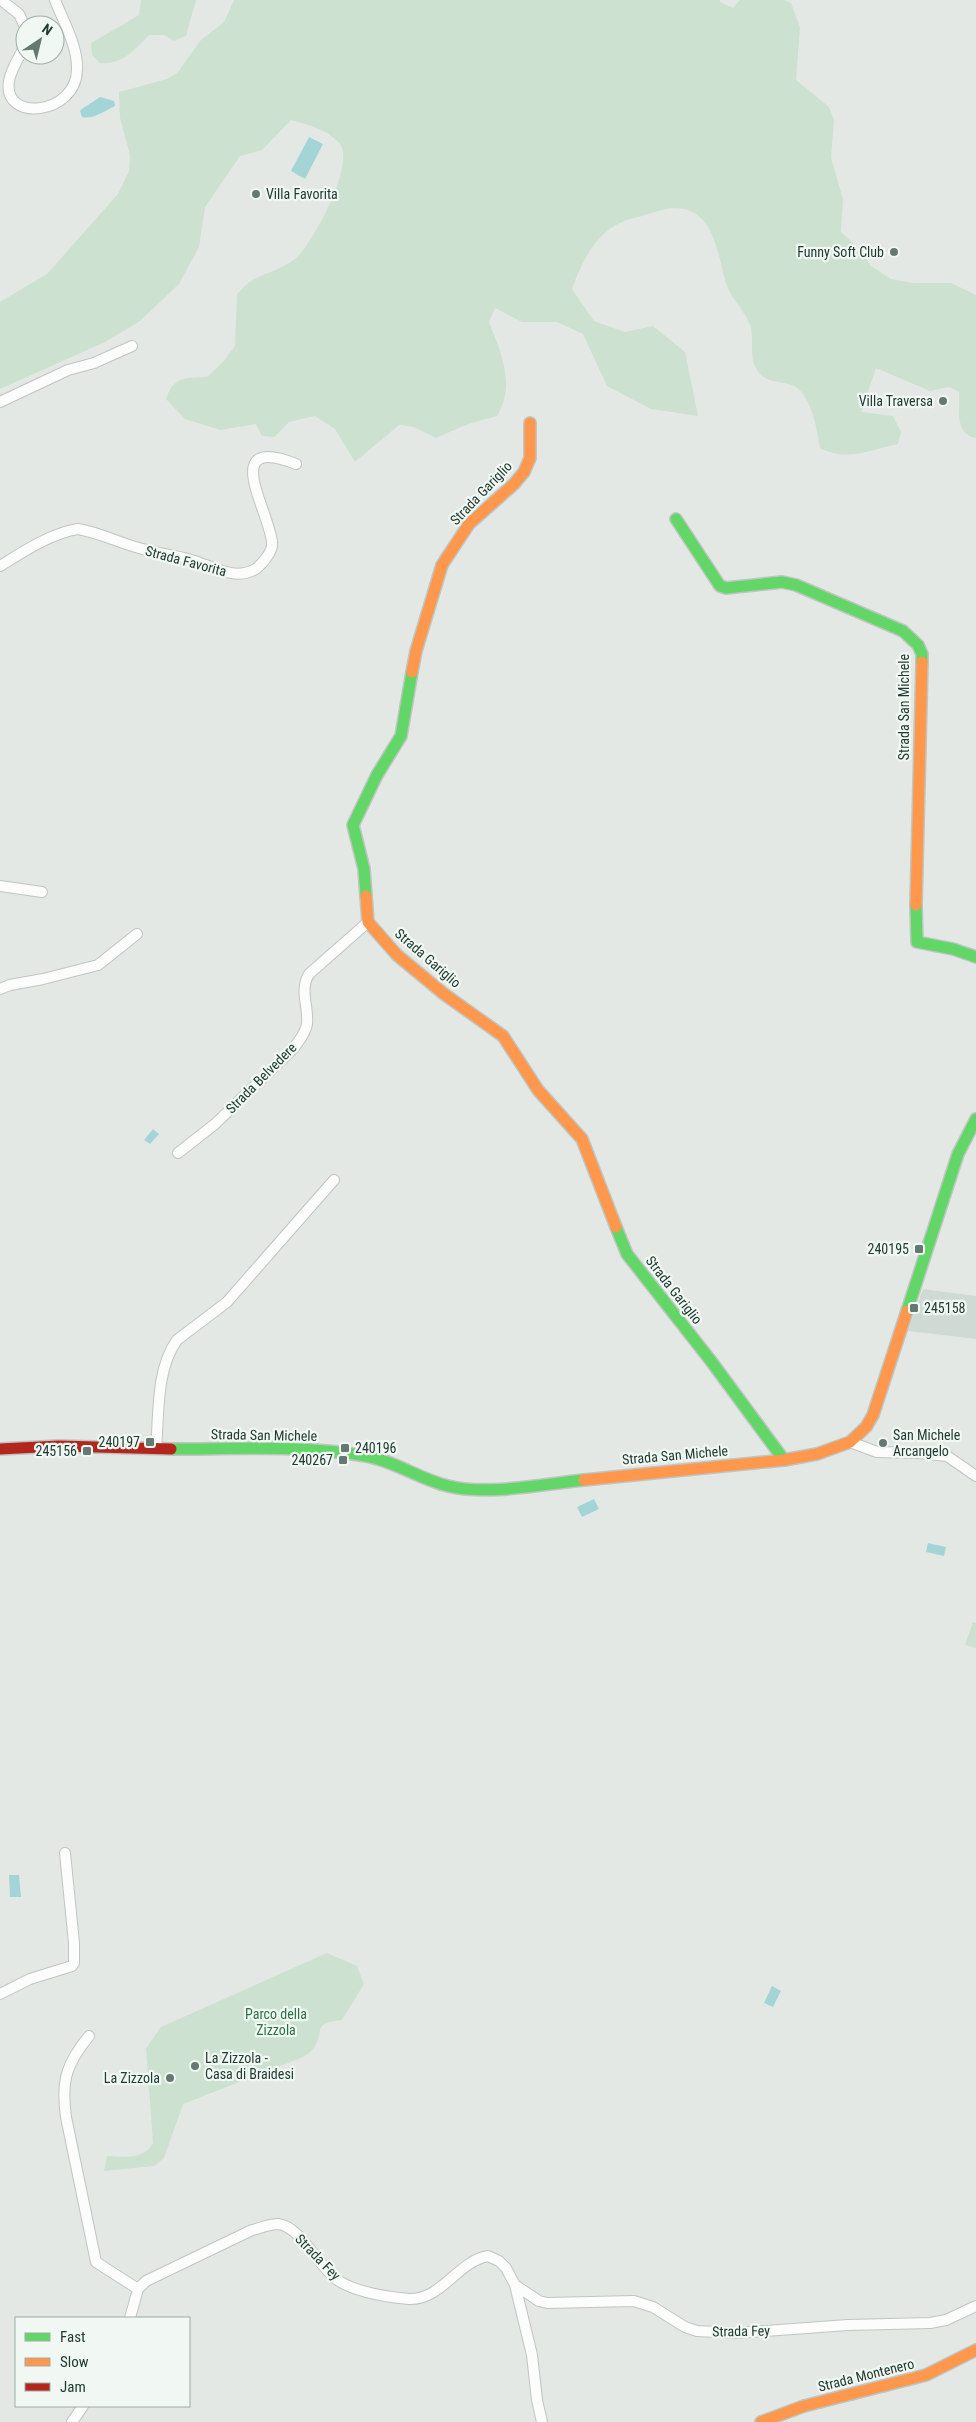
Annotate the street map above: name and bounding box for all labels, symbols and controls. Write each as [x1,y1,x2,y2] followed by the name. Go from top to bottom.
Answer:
[15,15,65,65] north arrow
[39,20,56,38] text: N
[266,186,338,202] place label: Villa Favorita
[250,188,262,200] marker: Villa Favorita
[797,244,884,260] place label: Funny Soft Club
[888,246,900,258] marker: Funny Soft Club
[859,393,933,409] place label: Villa Traversa
[937,395,949,407] marker: Villa Traversa
[447,458,515,528] street label: Strada Gariglio
[144,542,228,580] street label: Strada Favorita
[896,653,912,760] street label: Strada San Michele
[392,925,464,991] street label: Strada Gariglio
[222,1039,300,1117] street label: Strada Belvedere
[868,1241,909,1257] place label: 240195
[913,1243,925,1255] marker: 240195
[643,1253,705,1327] street label: Strada Gariglio
[924,1300,966,1316] place label: 245158
[908,1302,920,1314] marker: 245158
[211,1426,318,1444] street label: Strada San Michele
[893,1427,961,1459] place label: San Michele Arcangelo
[99,1434,140,1450] place label: 240197
[144,1436,156,1448] marker: 240197
[877,1437,889,1449] marker: San Michele Arcangelo
[355,1440,397,1456] place label: 240196
[339,1442,351,1454] marker: 240196
[621,1442,729,1468] street label: Strada San Michele
[36,1443,77,1459] place label: 245156
[81,1445,93,1457] marker: 245156
[292,1452,333,1468] place label: 240267
[337,1454,349,1466] marker: 240267
[245,2006,307,2038] park label: Parco della Zizzola
[205,2050,294,2082] place label: La Zizzola - Casa di Braidesi
[189,2060,201,2072] marker: La Zizzola - Casa di Braidesi
[104,2070,160,2086] place label: La Zizzola
[164,2072,176,2084] marker: La Zizzola
[292,2231,344,2283] street label: Strada Fey
[15,2317,190,2407] legend
[712,2322,770,2340] street label: Strada Fey
[60,2328,85,2346] text: Fast
[60,2353,89,2371] text: Slow
[816,2355,916,2395] street label: Strada Montenero
[60,2378,86,2396] text: Jam

